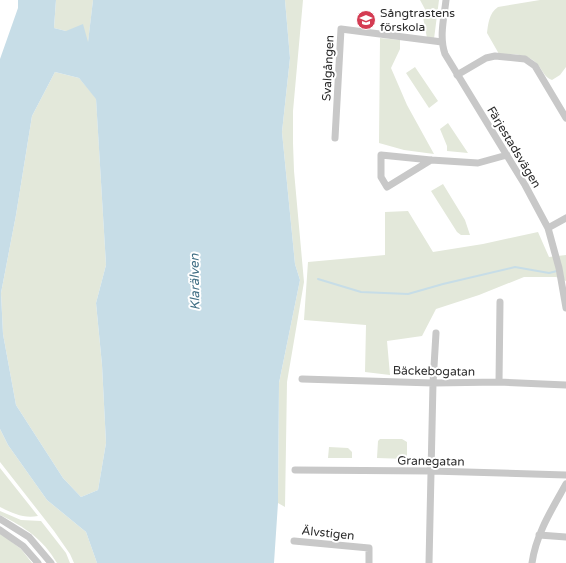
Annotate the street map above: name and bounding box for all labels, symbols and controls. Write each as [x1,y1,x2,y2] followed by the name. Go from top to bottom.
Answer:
[380,6,455,34] place label: Sångtrastens förskola
[355,9,377,31] school or university icon: Sångtrastens förskola
[319,35,337,101] street label: Svalgången
[484,104,544,190] street label: Färjestadsvägen
[186,252,203,311] water label: Klarälven
[393,363,475,379] street label: Bäckebogatan
[397,453,465,469] street label: Granegatan
[301,523,355,543] street label: Älvstigen

